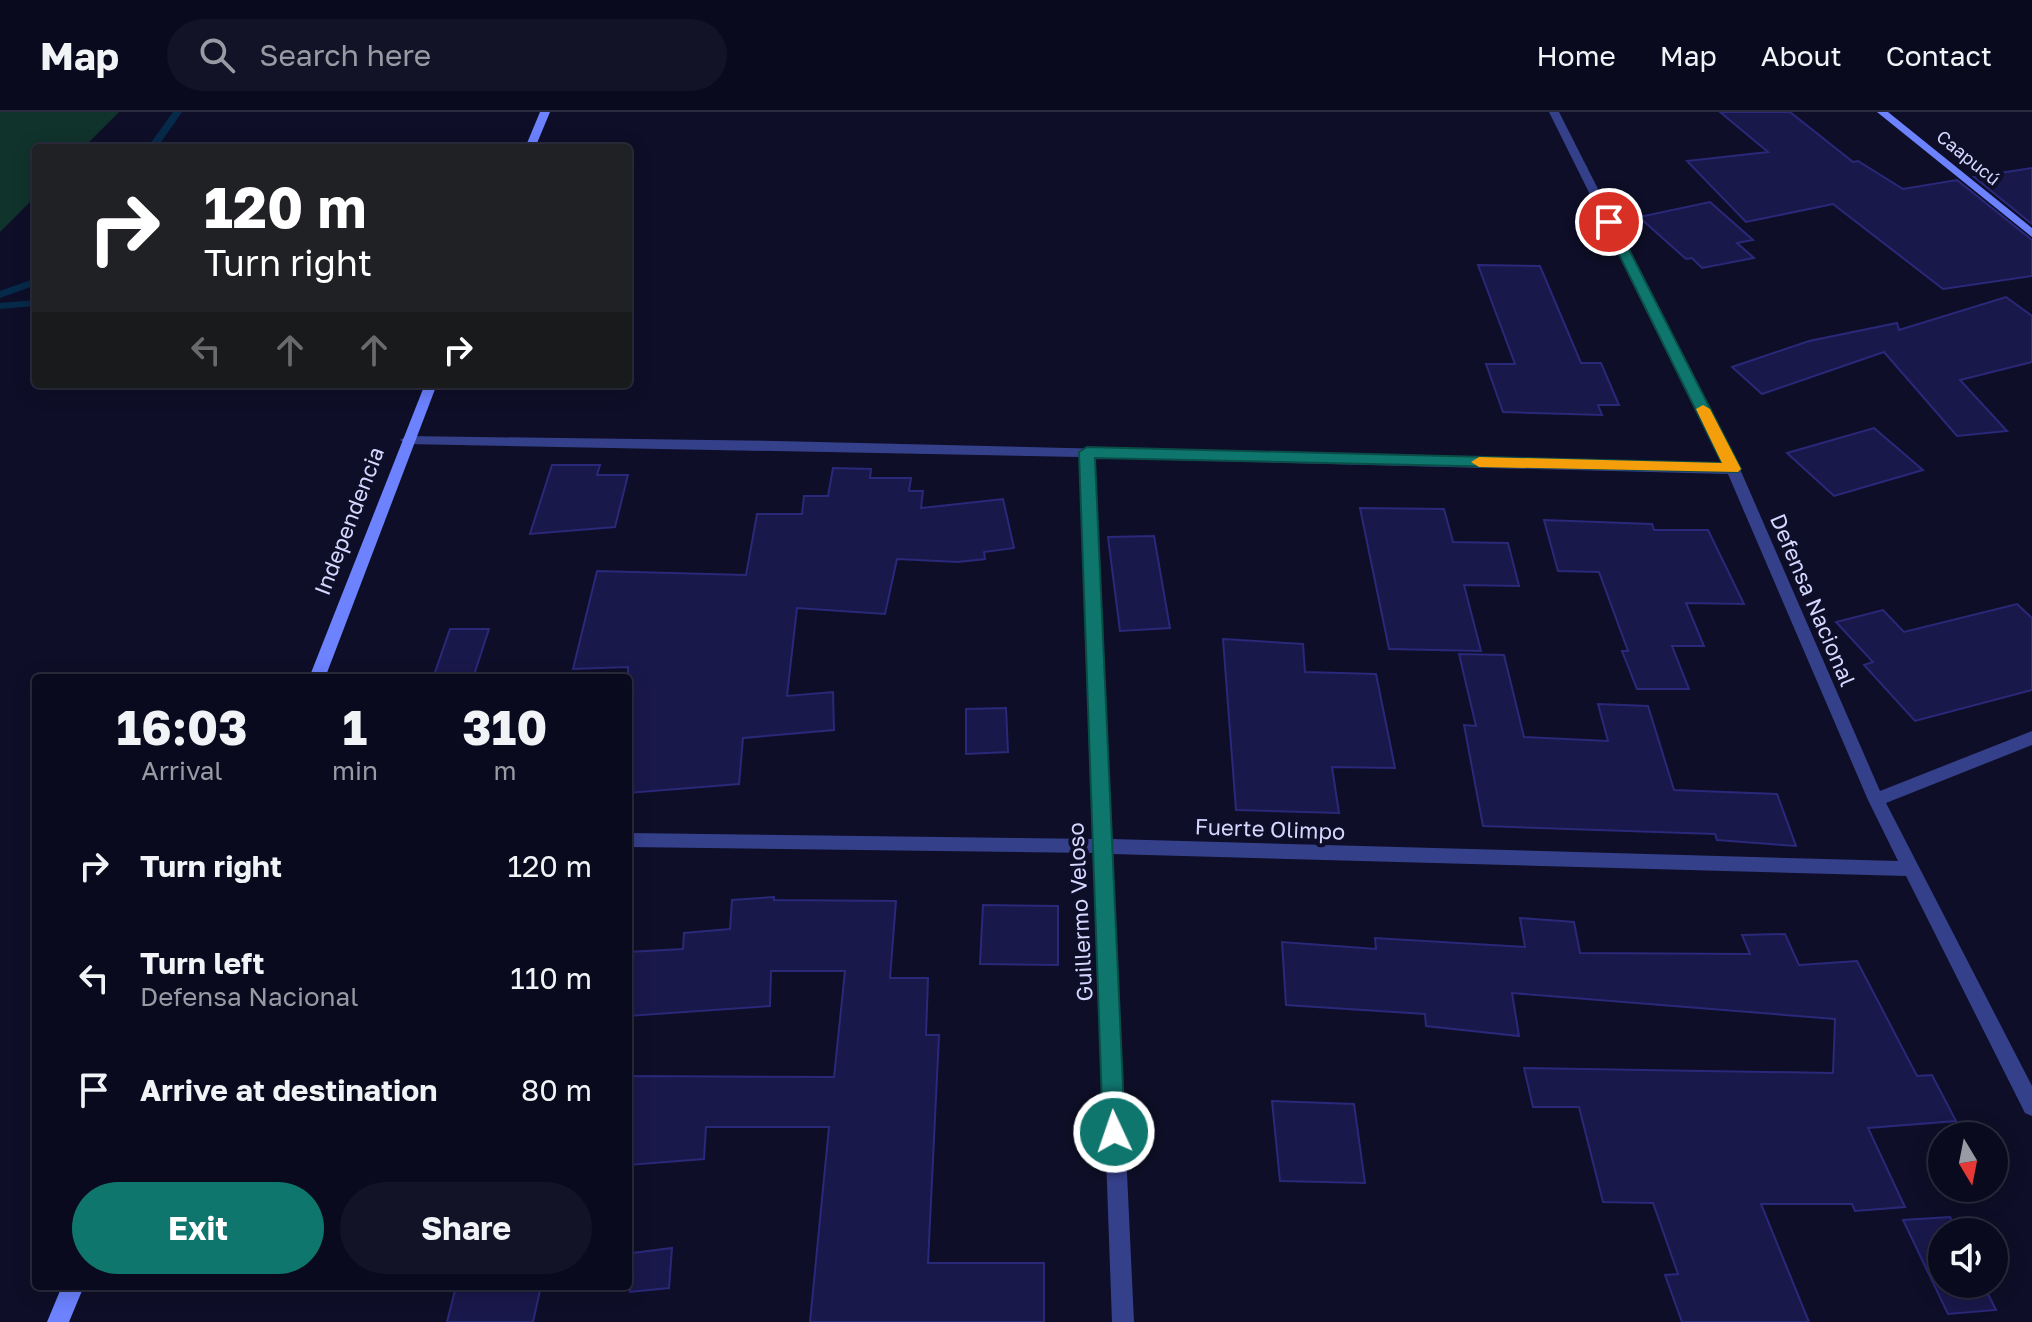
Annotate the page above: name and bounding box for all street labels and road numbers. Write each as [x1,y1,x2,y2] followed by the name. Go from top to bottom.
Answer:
[1932,125,2005,189] street label: Caapucú
[308,443,389,599] street label: Independencia
[1765,509,1862,690] street label: Defensa Nacional
[1194,812,1346,845] street label: Fuerte Olimpo
[1061,822,1098,1002] street label: Guillermo Veloso

